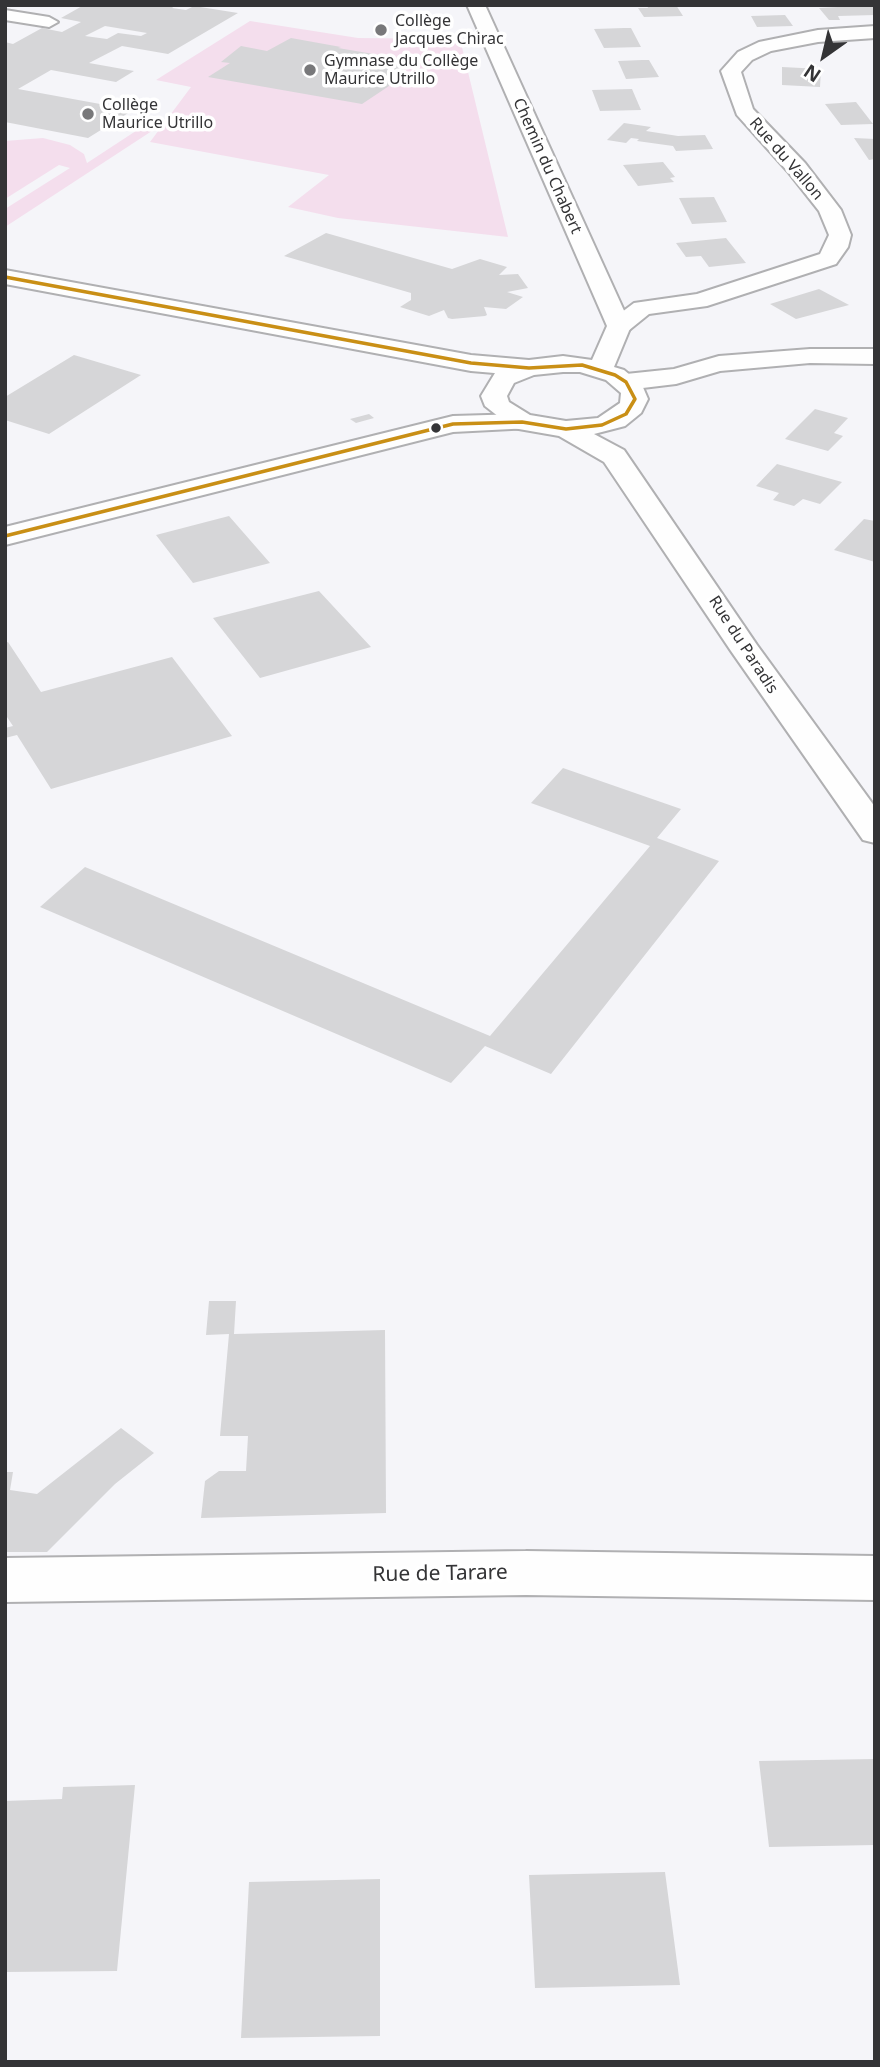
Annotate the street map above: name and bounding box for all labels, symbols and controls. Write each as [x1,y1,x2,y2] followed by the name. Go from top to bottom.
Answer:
[395,11,504,49] place label: Collège Jacques Chirac
[789,21,859,91] north arrow
[373,22,389,38] marker: Collège Jacques Chirac
[324,51,478,89] place label: Gymnase du Collège Maurice Utrillo
[799,58,826,89] text: N
[302,62,318,78] marker: Gymnase du Collège Maurice Utrillo
[102,95,213,133] place label: Collège Maurice Utrillo
[508,95,586,237] street label: Chemin du Chabert
[80,106,96,122] marker: Collège Maurice Utrillo
[745,114,827,204] street label: Rue du Vallon
[429,421,443,435] unlabelled marker
[704,593,782,697] street label: Rue du Paradis
[372,1560,508,1588] street label: Rue de Tarare

